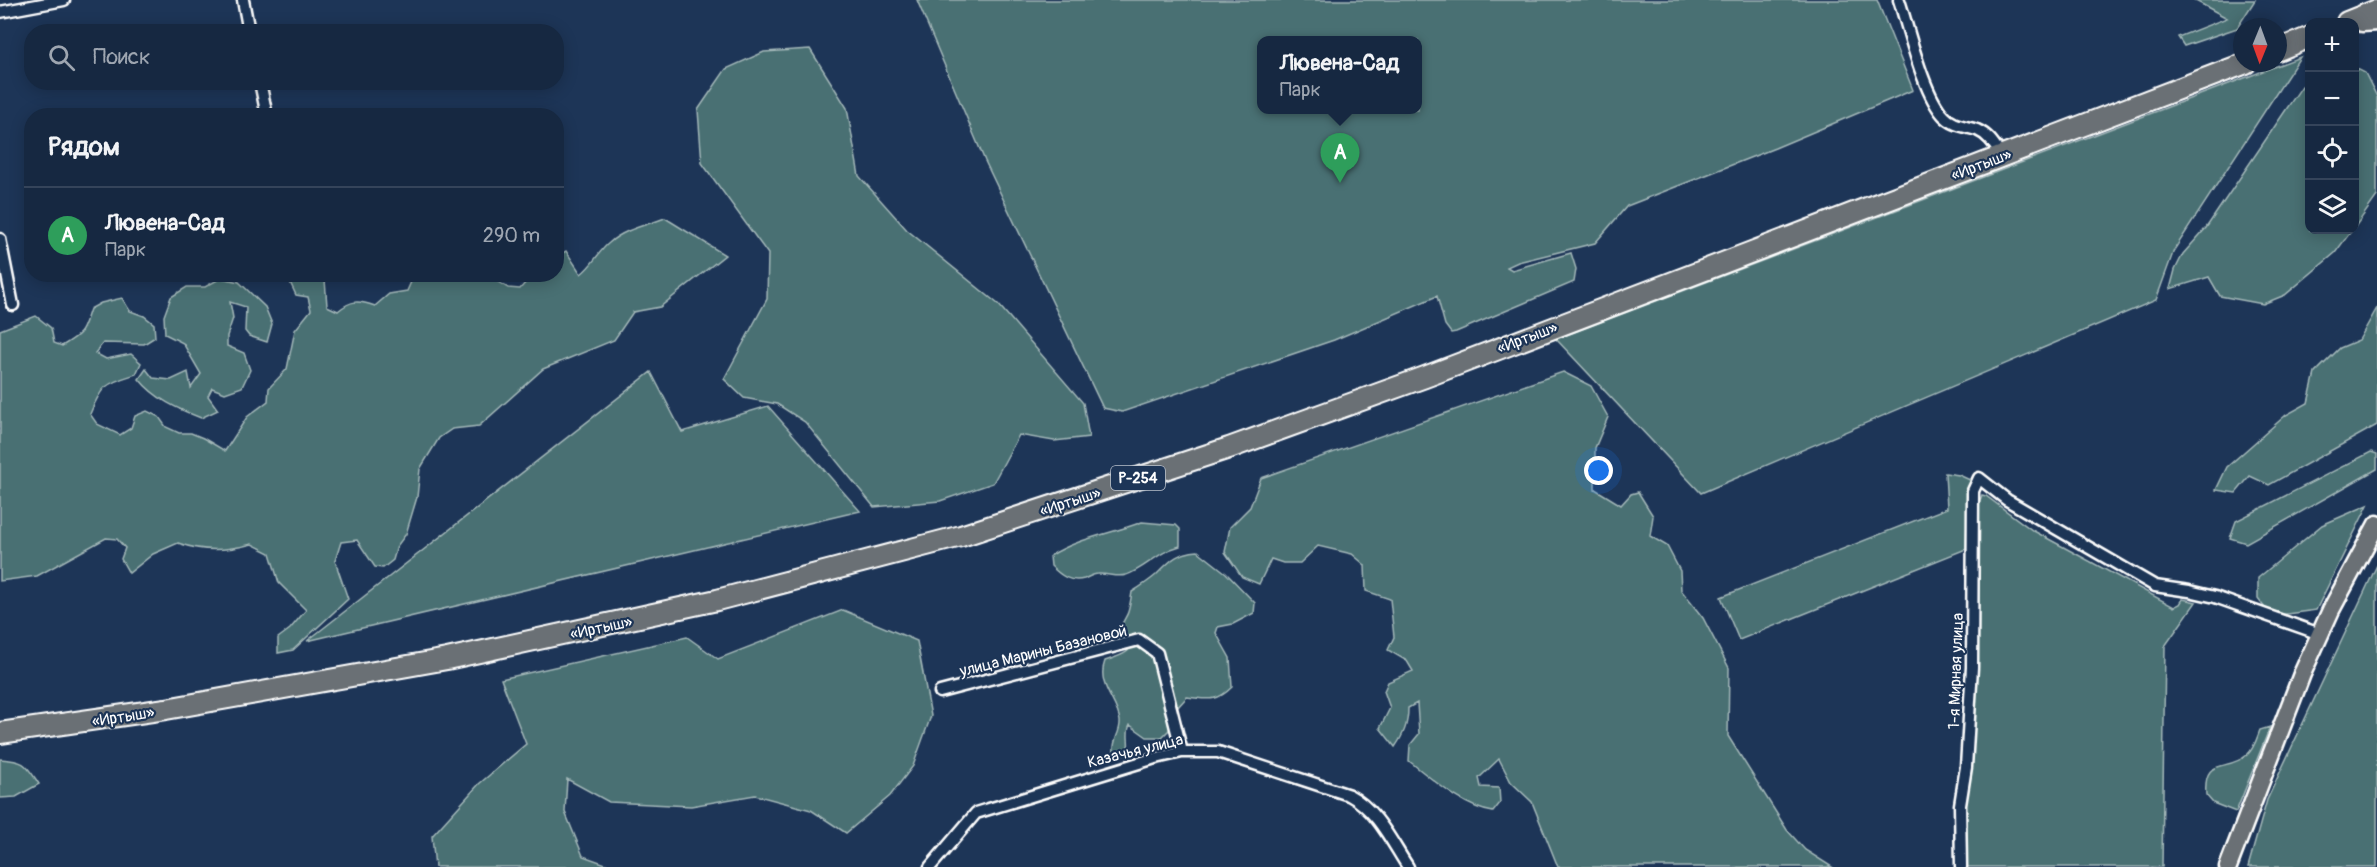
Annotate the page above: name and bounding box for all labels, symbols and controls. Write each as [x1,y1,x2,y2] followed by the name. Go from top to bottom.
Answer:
[2233,18,2287,72] north arrow
[2305,18,2359,234] map controls
[2305,18,2359,72] button: +
[24,24,564,90] search box
[1257,36,1422,114] popup
[45,41,78,74] icon: search
[93,43,150,71] text: Поиск
[1280,49,1399,77] text: Лювена-Сад
[2305,72,2359,126] button: −
[1280,77,1321,102] text: Парк
[2305,126,2359,180] button: locate
[48,131,120,163] text: Рядом
[1320,134,1360,183] pin: A
[1948,144,2014,186] street label: «Иртыш»
[2305,180,2359,234] button: layers
[105,209,225,237] text: Лювена-Сад
[61,223,74,248] text: A
[483,223,540,248] text: 290 m
[105,237,146,262] text: Парк
[1494,317,1560,359] street label: «Иртыш»
[1584,456,1613,485] your location
[1111,466,1165,490] road number: Р-254
[1037,483,1103,521] street label: «Иртыш»
[568,612,634,644] street label: «Иртыш»
[1944,612,1968,730] street label: 1-я Мирная улица
[957,621,1129,682] street label: улица Марины Базановой
[91,702,156,732] street label: «Иртыш»
[1085,729,1185,773] street label: Казачья улица

